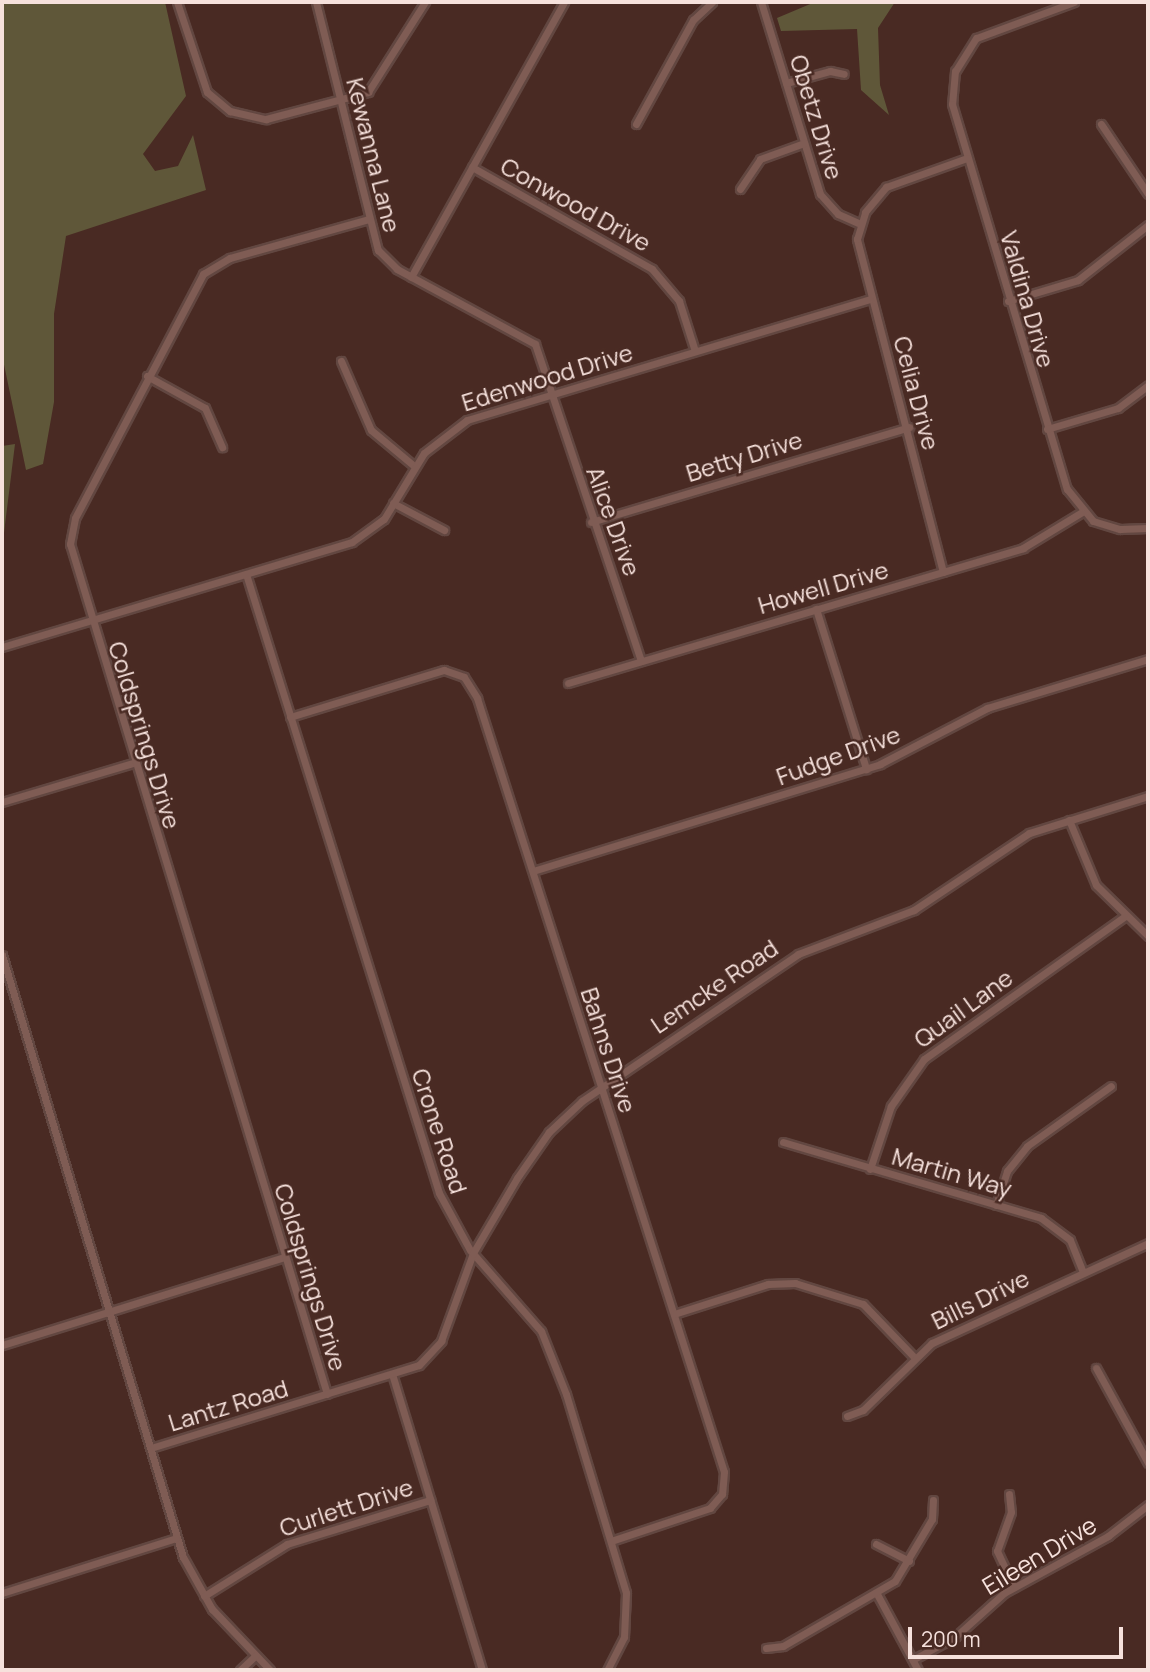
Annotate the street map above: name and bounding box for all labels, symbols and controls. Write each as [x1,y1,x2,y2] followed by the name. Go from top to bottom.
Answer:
[784,51,850,183] street label: Obetz Drive
[341,75,407,235] street label: Kewanna Lane
[496,151,656,257] street label: Conwood Drive
[995,227,1061,371] street label: Valdina Drive
[888,333,946,453] street label: Celia Drive
[458,337,636,417] street label: Edenwood Drive
[682,425,806,487] street label: Betty Drive
[581,462,647,580] street label: Alice Drive
[755,555,891,619] street label: Howell Drive
[103,638,187,832] street label: Coldsprings Drive
[772,719,904,791] street label: Fudge Drive
[645,933,783,1039] street label: Lemcke Road
[908,963,1018,1053] street label: Quail Lane
[575,984,643,1116] street label: Bahns Drive
[406,1065,474,1197] street label: Crone Road
[889,1141,1015,1203] street label: Martin Way
[269,1180,353,1374] street label: Coldsprings Drive
[926,1263,1034,1335] street label: Bills Drive
[165,1373,291,1437] street label: Lantz Road
[276,1472,416,1542] street label: Curlett Drive
[977,1510,1101,1600] street label: Eileen Drive
[912,1612,1127,1656] scale bar
[921,1625,981,1653] text: 200 m

